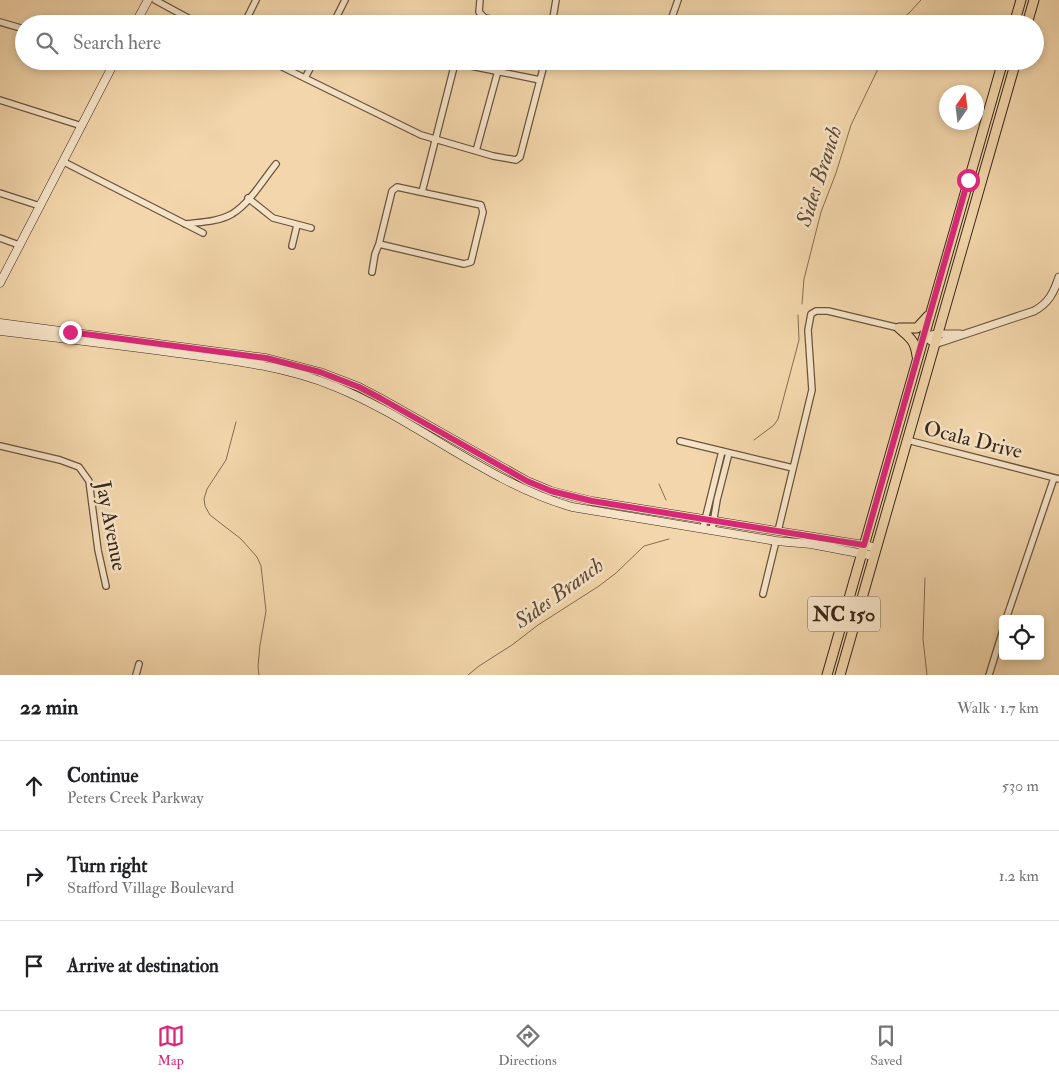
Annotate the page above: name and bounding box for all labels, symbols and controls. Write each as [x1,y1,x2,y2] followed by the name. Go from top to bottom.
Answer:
[15,15,1044,70] search box
[33,29,61,57] icon: search
[73,31,161,55] text: Search here
[939,85,984,130] north arrow
[789,122,848,231] water label: Sides Branch
[957,169,980,192] route start
[59,321,82,344] route end
[921,415,1025,465] street label: Ocala Drive
[89,478,133,573] street label: Jay Avenue
[508,551,609,636] water label: Sides Branch
[808,596,880,632] road number: NC 150
[999,615,1044,660] map controls
[999,615,1044,660] button: locate
[20,694,78,721] text: 22 min
[957,698,1039,718] text: Walk · 1.7 km
[67,764,138,788] text: Continue
[20,772,48,800] icon: ahead
[1002,776,1039,796] text: 530 m
[67,788,203,808] text: Peters Creek Parkway
[67,854,147,878] text: Turn right
[20,862,48,890] icon: right
[999,866,1039,886] text: 1.2 km
[67,878,234,898] text: Stafford Village Boulevard
[20,952,48,980] icon: arrive
[67,954,219,978] text: Arrive at destination
[157,1022,185,1069] tab: Map
[498,1022,557,1069] tab: Directions
[870,1022,902,1069] tab: Saved

